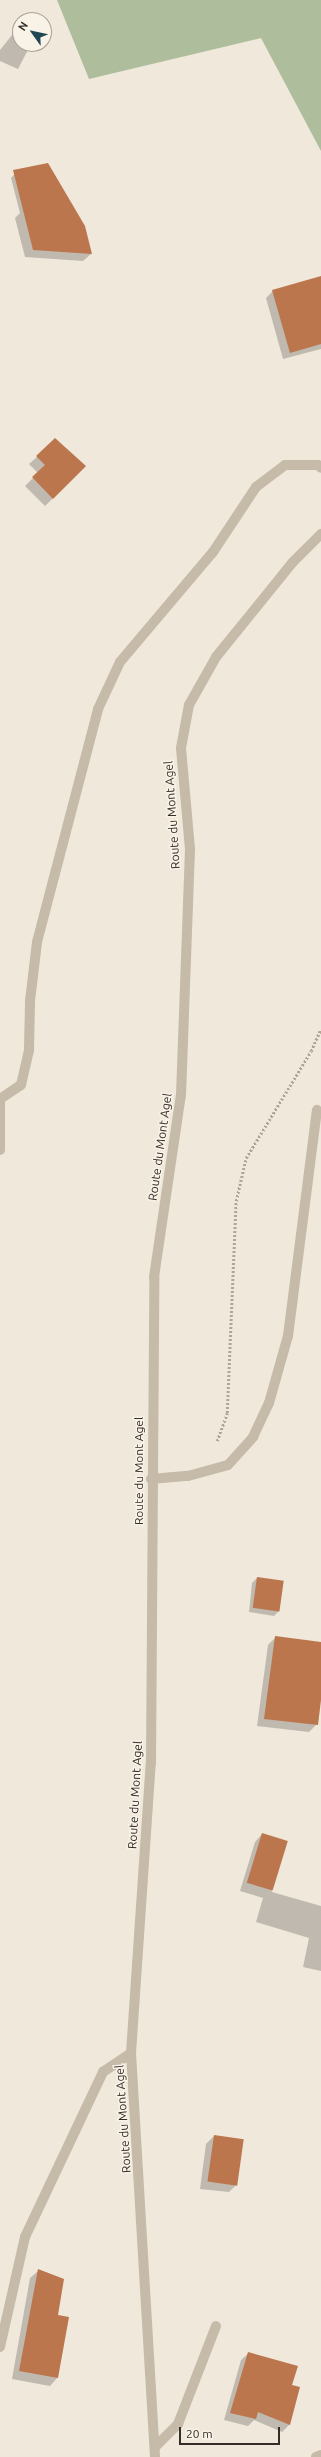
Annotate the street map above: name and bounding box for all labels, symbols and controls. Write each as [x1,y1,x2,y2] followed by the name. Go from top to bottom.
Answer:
[12,12,52,52] north arrow
[16,19,30,33] text: N
[161,761,183,869] street label: Route du Mont Agel
[145,1092,175,1202] street label: Route du Mont Agel
[132,1417,146,1525] street label: Route du Mont Agel
[125,1741,145,1849] street label: Route du Mont Agel
[112,2065,134,2173] street label: Route du Mont Agel
[181,2419,282,2445] scale bar
[186,2427,213,2440] text: 20 m

